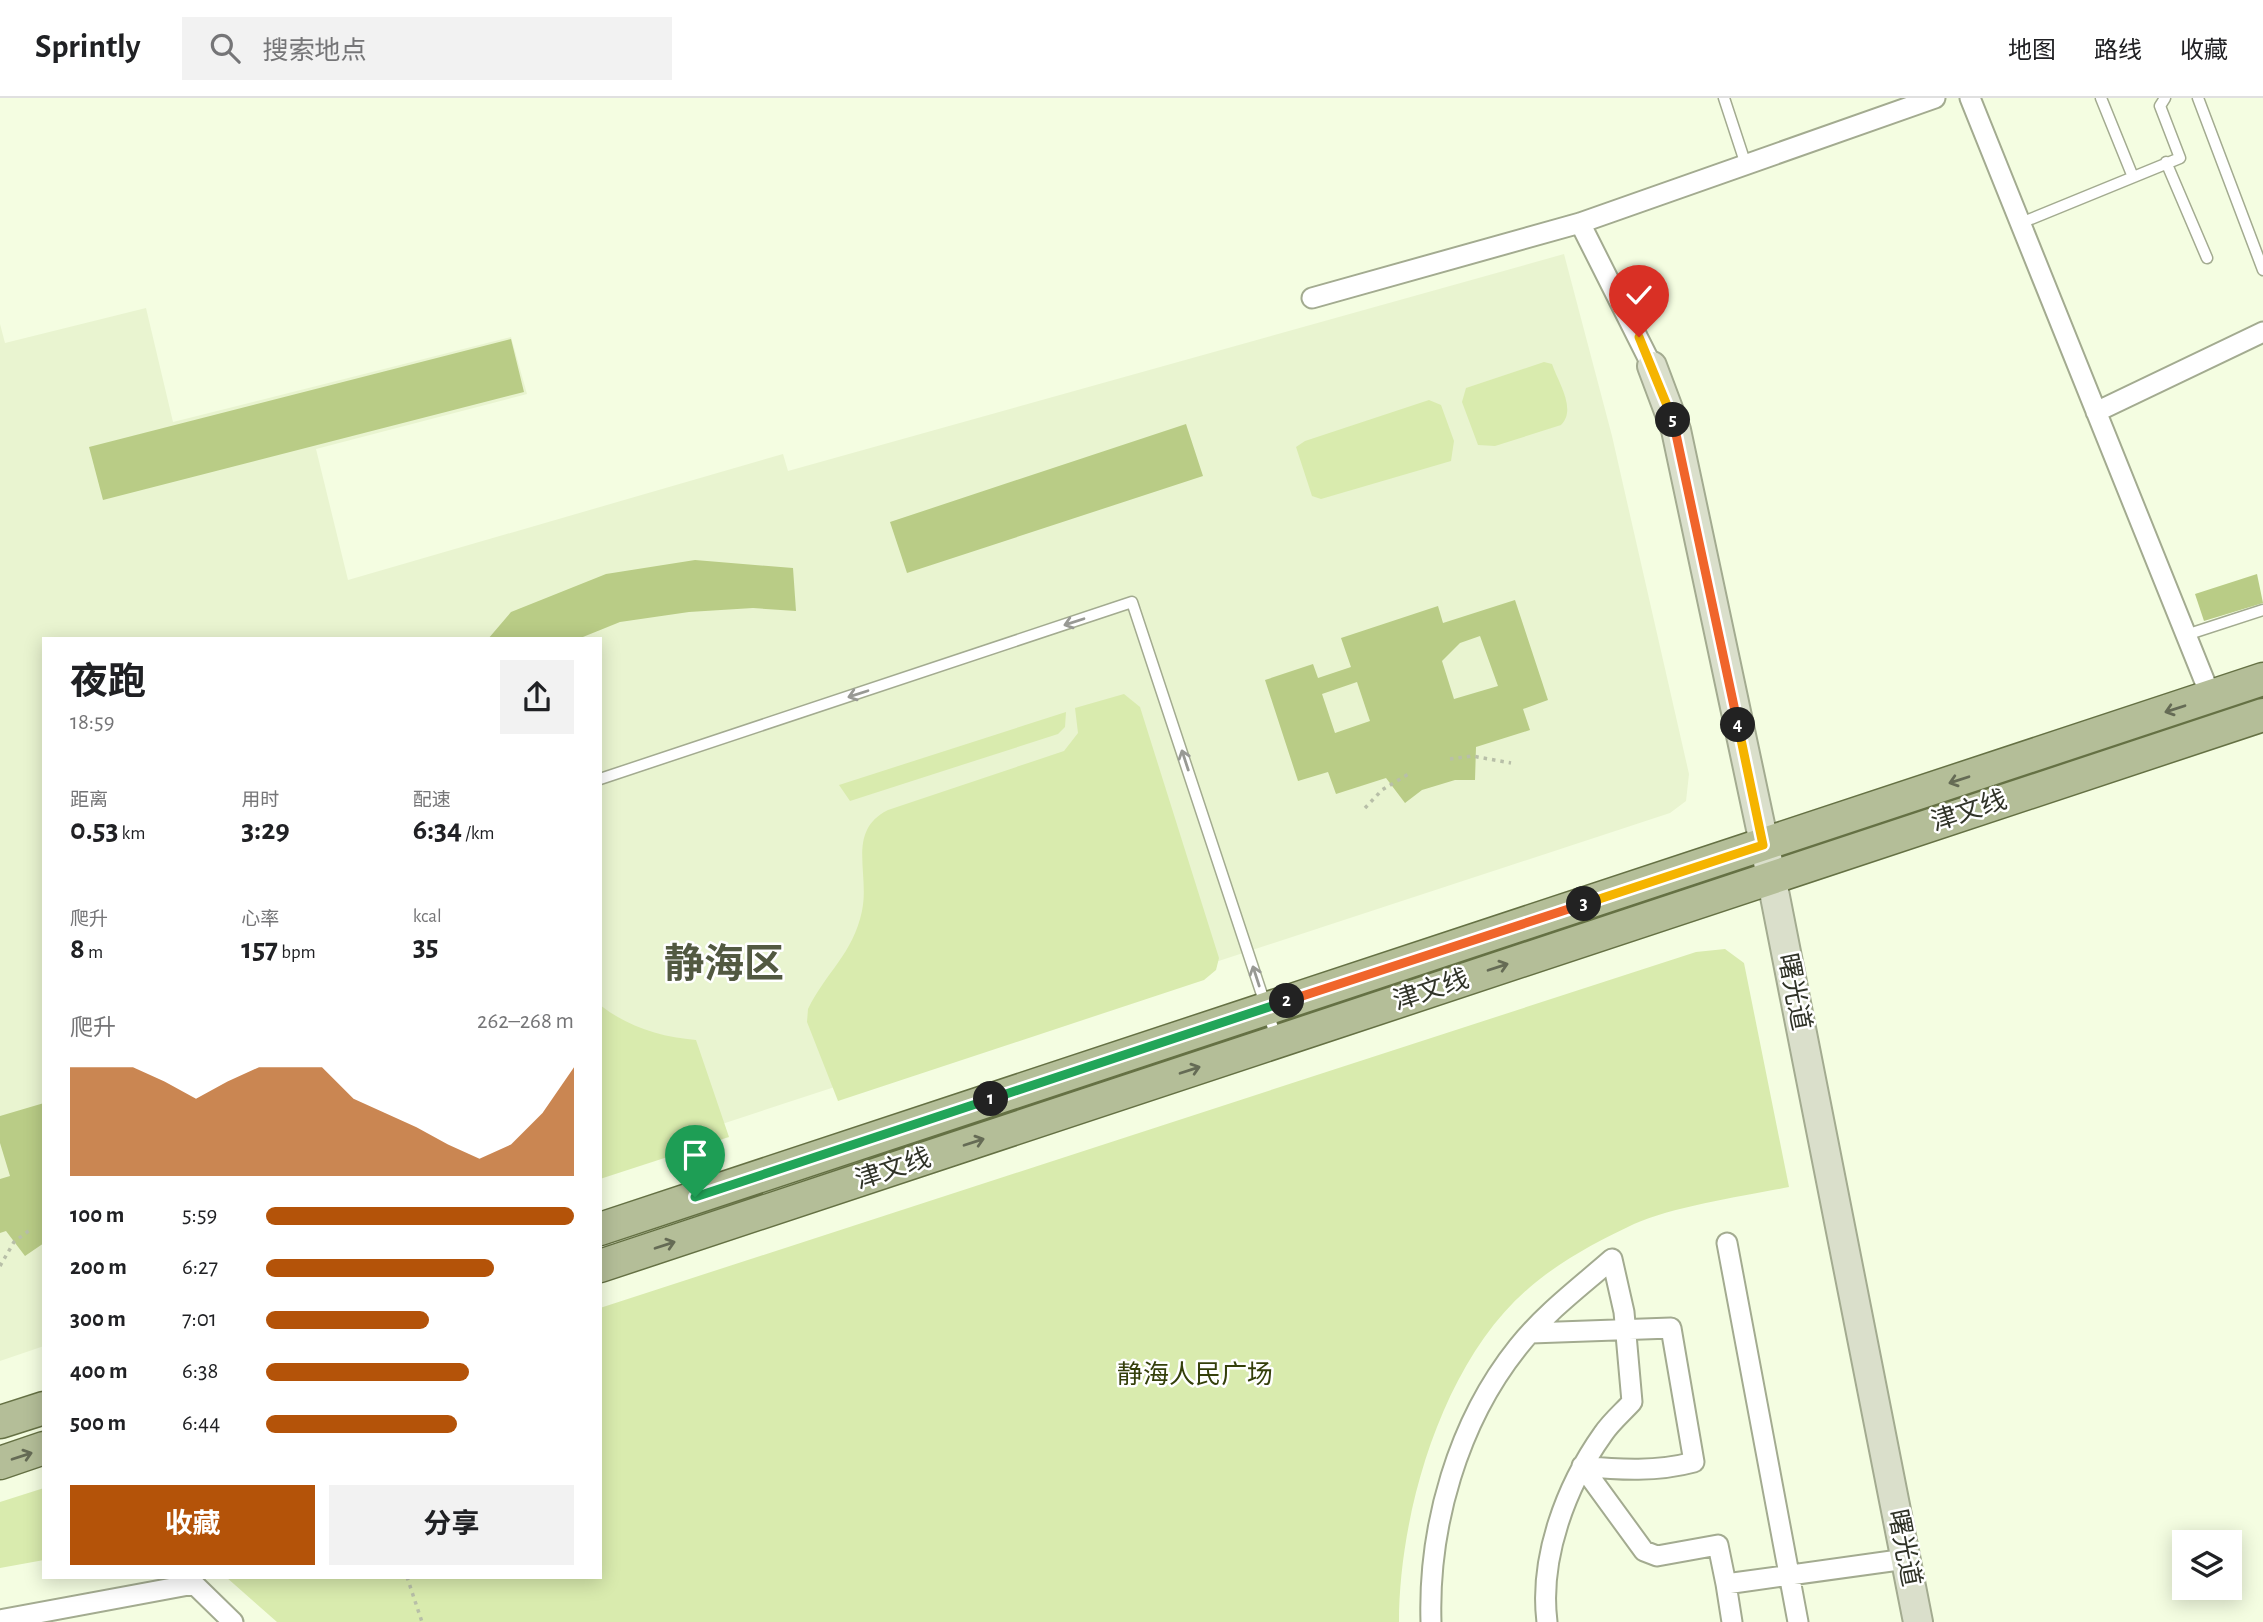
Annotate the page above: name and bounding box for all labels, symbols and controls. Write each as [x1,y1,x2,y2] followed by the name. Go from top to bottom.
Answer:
[182,17,672,80] search box
[206,29,244,67] icon: search
[35,31,140,64] text: Sprintly
[262,38,366,64] text: 搜索地点
[2008,39,2056,63] text: 地图
[2094,39,2142,63] text: 路线
[2180,39,2228,63] text: 收藏
[1609,265,1669,337] pin
[1620,276,1658,314] icon: check
[1656,402,1690,438] pin: 5
[1668,410,1677,429] text: 5
[1064,617,1086,629] one-way arrow
[500,660,574,734] button: share
[70,664,146,702] text: 夜跑
[848,688,870,701] one-way arrow
[2164,703,2186,716] one-way arrow
[1720,708,1756,742] pin: 4
[70,711,115,734] text: 18:59
[1733,715,1742,734] text: 4
[1178,749,1191,771] one-way arrow
[1948,774,1970,787] one-way arrow
[1928,786,2010,835] street label: 津文线
[70,791,108,810] text: 距离
[241,791,279,810] text: 用时
[413,791,451,810] text: 配速
[70,815,118,845] text: 0.53
[241,815,290,845] text: 3:29
[413,815,462,845] text: 6:34
[118,824,145,843] text: km
[462,824,495,843] text: /km
[1566,886,1602,922] pin: 3
[1579,894,1588,913] text: 3
[413,907,442,926] text: kcal
[70,910,108,929] text: 爬升
[241,910,279,929] text: 心率
[413,931,439,961] text: 35
[70,934,85,964] text: 8
[241,934,278,964] text: 157
[664,942,784,985] district label: 静海区
[85,943,103,962] text: m
[278,943,316,962] text: bpm
[1774,951,1816,1033] street label: 曙光道
[1487,960,1509,972] one-way arrow
[1249,965,1262,987] one-way arrow
[1390,965,1472,1014] street label: 津文线
[1270,984,1304,1018] pin: 2
[1282,991,1291,1010] text: 2
[477,1010,574,1033] text: 262–268 m
[70,1017,116,1040] text: 爬升
[1178,1063,1200,1075] one-way arrow
[974,1082,1009,1116] pin: 1
[987,1089,994,1108] text: 1
[665,1125,725,1197] pin
[962,1135,984,1147] one-way arrow
[676,1136,714,1174] icon: arrive
[852,1144,934,1193] street label: 津文线
[70,1204,124,1227] text: 100 m
[182,1204,217,1227] text: 5:59
[654,1238,676,1251] one-way arrow
[70,1256,127,1279] text: 200 m
[182,1256,218,1279] text: 6:27
[70,1308,126,1331] text: 300 m
[182,1308,217,1331] text: 7:01
[70,1360,128,1383] text: 400 m
[182,1360,218,1383] text: 6:38
[1117,1361,1273,1388] park label: 静海人民广场
[70,1412,126,1435] text: 500 m
[182,1412,220,1435] text: 6:44
[11,1448,33,1461] one-way arrow
[70,1485,315,1565] button: 收藏
[329,1485,574,1565] button: 分享
[1884,1507,1926,1589] street label: 曙光道
[2172,1530,2242,1600] map controls
[2172,1530,2242,1600] button: layers

